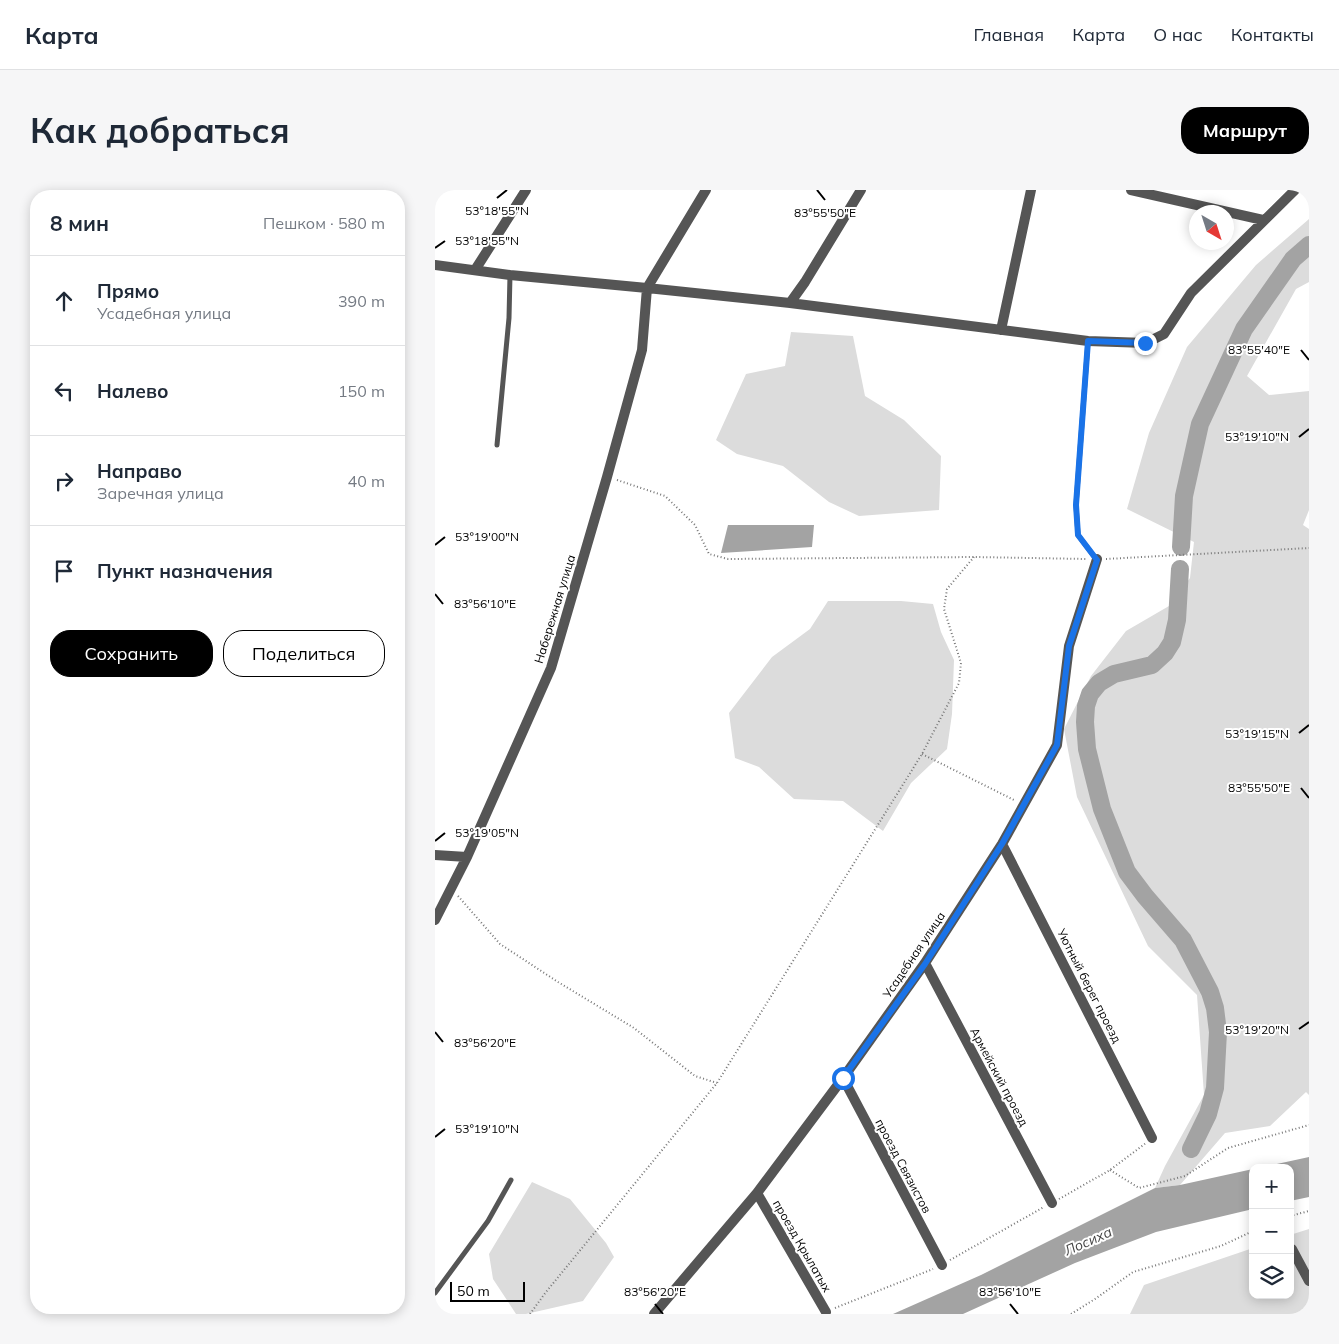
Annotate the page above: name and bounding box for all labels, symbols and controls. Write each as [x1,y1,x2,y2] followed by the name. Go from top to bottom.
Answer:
[25,20,99,50] text: Карта
[974,23,1044,46] text: Главная
[1072,23,1125,46] text: Карта
[1153,23,1203,46] text: О нас
[1231,23,1314,46] text: Контакты
[1181,107,1309,154] button: Маршрут
[30,108,290,152] text: Как добраться
[465,203,529,218] text: 53°18'55"N
[794,205,856,220] text: 83°55'50"E
[1189,205,1234,250] north arrow
[50,210,109,236] text: 8 мин
[263,213,385,233] text: Пешком · 580 m
[455,233,519,248] text: 53°18'55"N
[97,279,159,303] text: Прямо
[50,287,78,315] icon: ahead
[338,291,385,311] text: 390 m
[97,303,231,323] text: Усадебная улица
[1134,332,1157,355] route end
[1228,342,1290,357] text: 83°55'40"E
[50,377,78,405] icon: left
[97,379,169,403] text: Налево
[338,381,385,401] text: 150 m
[1225,429,1289,444] text: 53°19'10"N
[97,459,182,483] text: Направо
[50,467,78,495] icon: right
[348,471,385,491] text: 40 m
[97,483,224,503] text: Заречная улица
[455,529,519,544] text: 53°19'00"N
[531,553,578,665] street label: Набережная улица
[50,557,78,585] icon: arrive
[97,559,273,583] text: Пункт назначения
[454,596,516,611] text: 83°56'10"E
[50,630,213,677] button: Сохранить
[223,630,385,677] button: Поделиться
[1225,726,1289,741] text: 53°19'15"N
[1228,780,1290,795] text: 83°55'50"E
[455,825,519,840] text: 53°19'05"N
[879,909,948,1001] street label: Усадебная улица
[1054,925,1125,1045] street label: Уютный берег проезд
[1225,1022,1289,1037] text: 53°19'20"N
[967,1025,1032,1129] street label: Армейский проезд
[454,1035,516,1050] text: 83°56'20"E
[832,1067,855,1090] route start
[872,1116,935,1216] street label: проезд Связистов
[455,1121,519,1136] text: 53°19'10"N
[1249,1164,1294,1299] map controls
[1249,1164,1294,1209] button: +
[770,1197,835,1295] street label: проезд Крылатых
[1249,1209,1294,1254] button: −
[1060,1222,1115,1260] water label: Лосиха
[1249,1254,1294,1299] button: layers
[450,1279,525,1302] scale bar
[457,1282,490,1300] text: 50 m
[624,1284,686,1299] text: 83°56'20"E
[979,1284,1041,1299] text: 83°56'10"E

